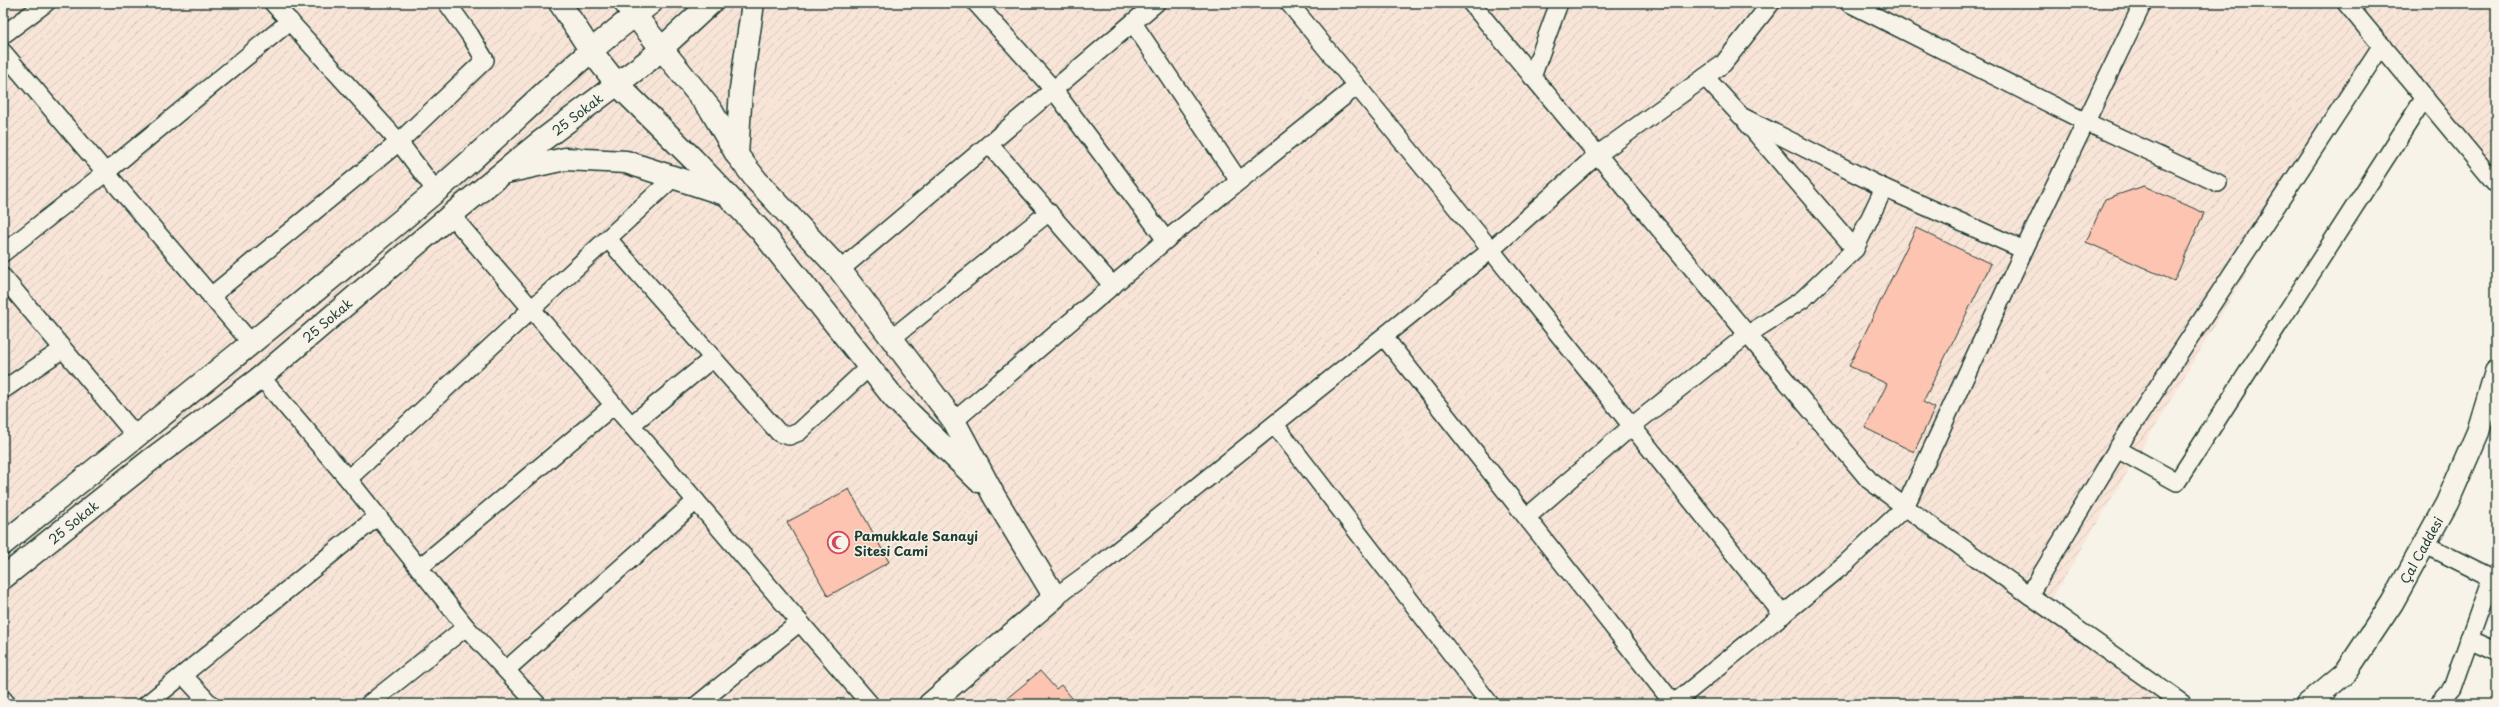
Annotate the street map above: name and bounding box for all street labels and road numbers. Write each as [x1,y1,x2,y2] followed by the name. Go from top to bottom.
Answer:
[547,88,607,140] street label: 25 Sokak
[298,293,356,347] street label: 25 Sokak
[44,495,103,548] street label: 25 Sokak
[2395,513,2447,587] street label: Çal Caddesi

